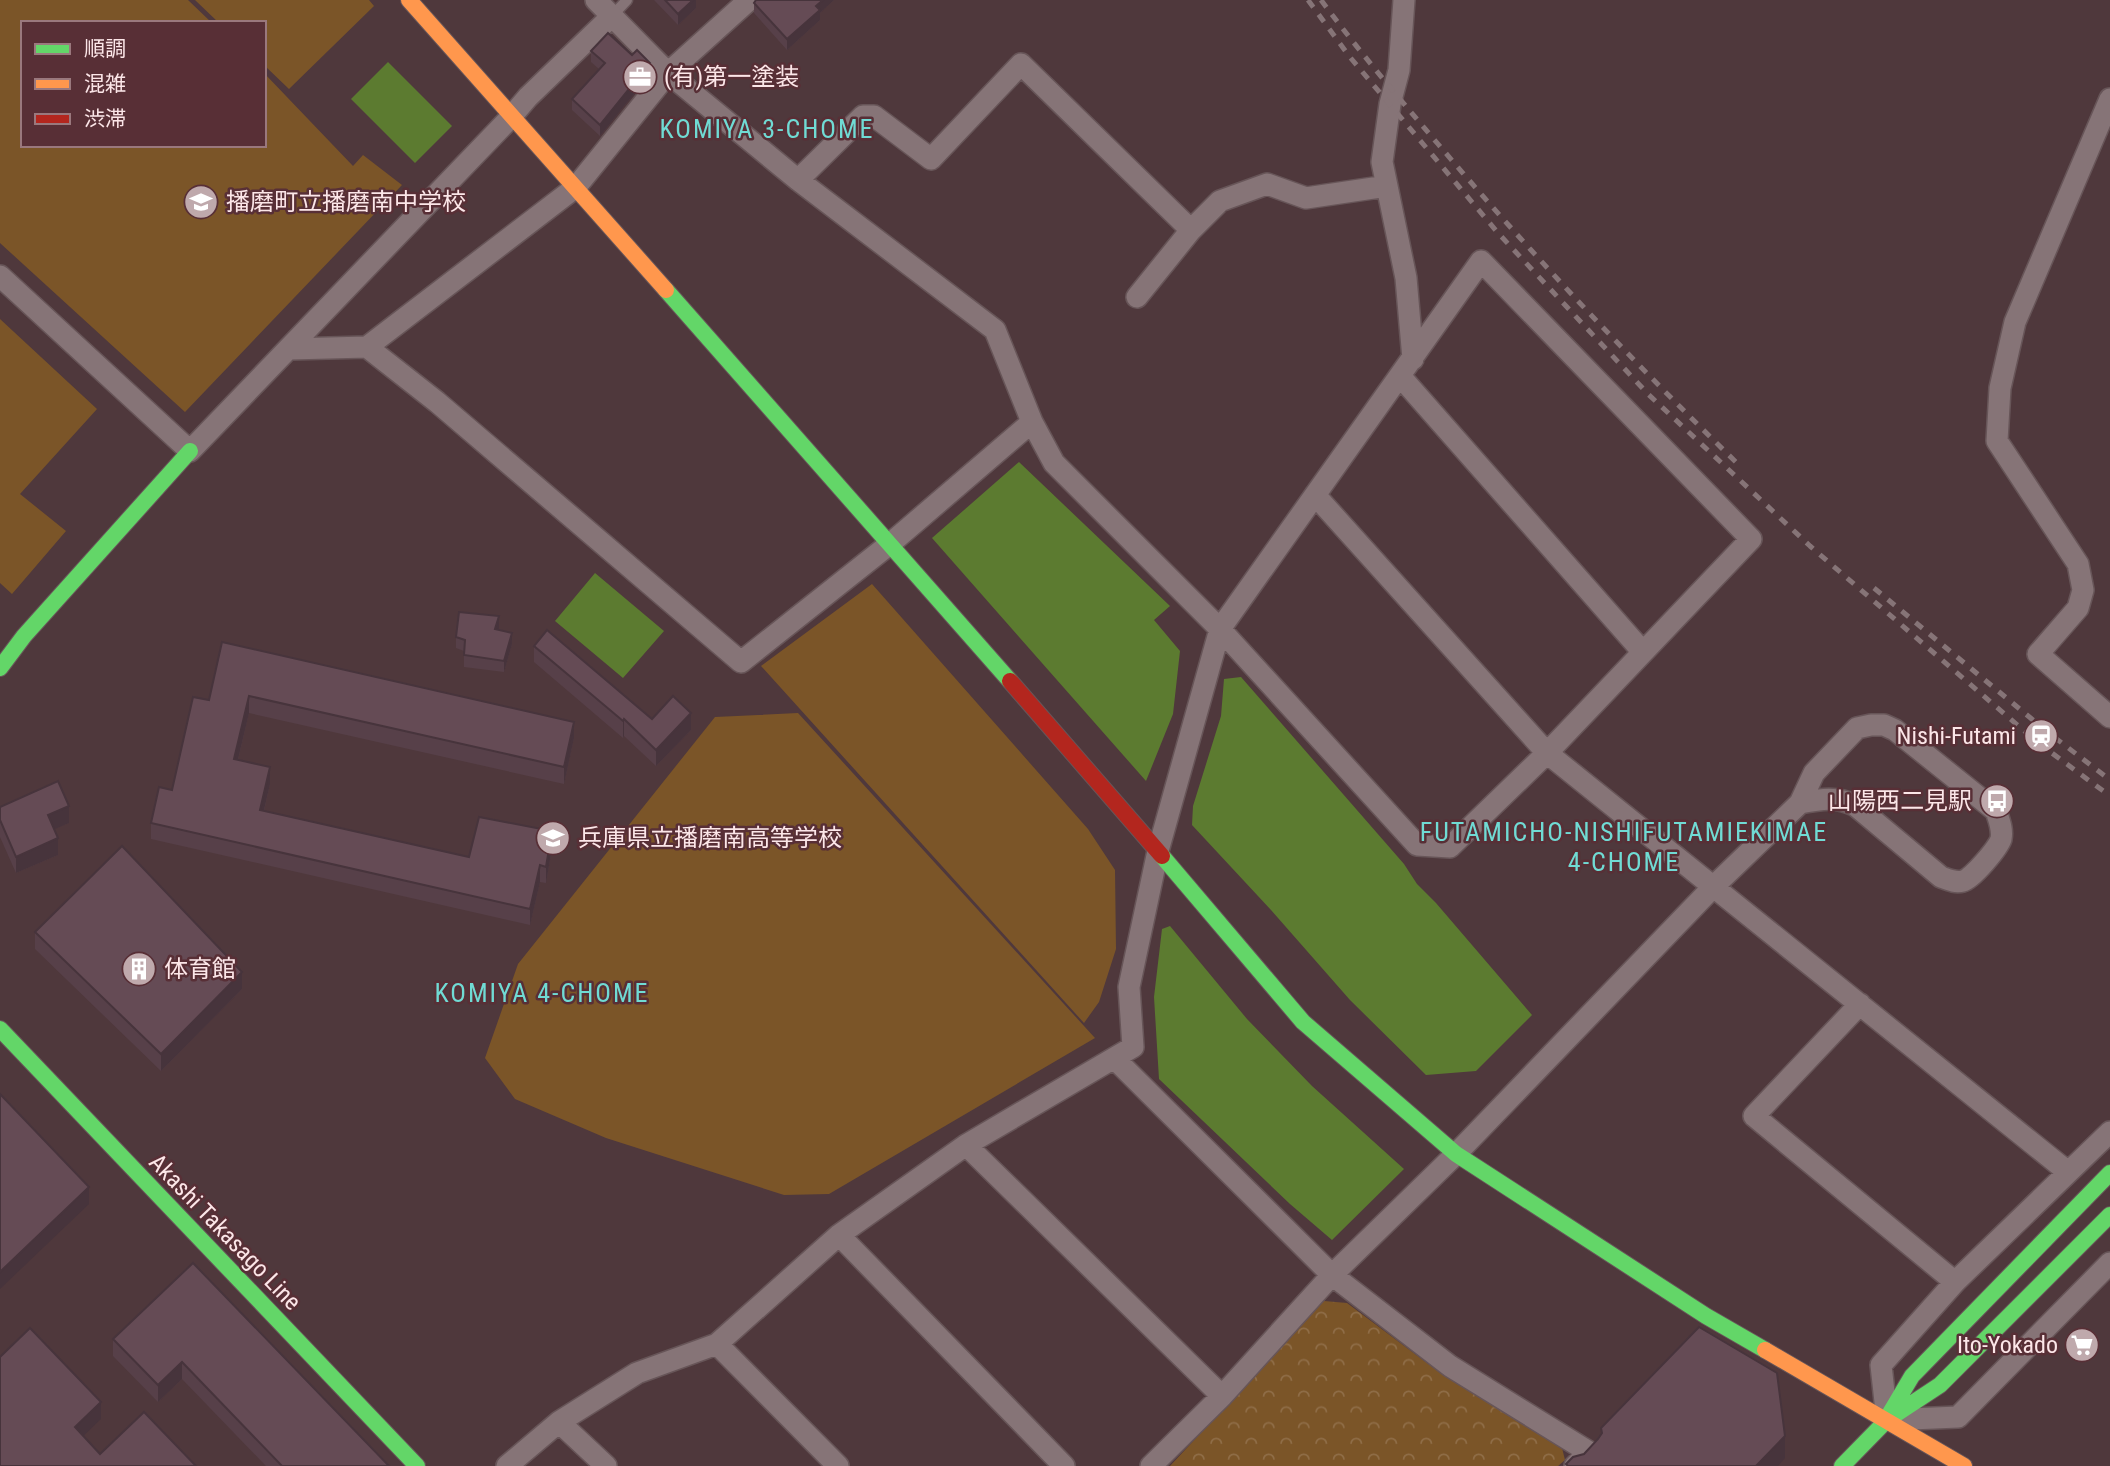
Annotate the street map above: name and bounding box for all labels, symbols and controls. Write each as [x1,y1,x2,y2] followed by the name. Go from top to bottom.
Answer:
[21,21,266,147] legend
[84,37,126,61] text: 順調
[621,58,659,96] office icon: (有)第一塗装
[664,63,799,91] place label: (有)第一塗装
[84,72,126,96] text: 混雑
[84,107,126,131] text: 渋滞
[660,114,874,144] district label: KOMIYA 3-CHOME
[182,183,220,221] school or university icon: 播磨町立播磨南中学校
[226,188,466,216] place label: 播磨町立播磨南中学校
[2022,717,2060,755] station icon: Nishi-Futami
[1897,722,2016,750] place label: Nishi-Futami
[1978,782,2016,820] bus stop icon: 山陽西二見駅
[1828,787,1972,815] place label: 山陽西二見駅
[1420,817,1828,877] district label: FUTAMICHO-NISHIFUTAMIEKIMAE 4-CHOME
[534,819,572,857] school or university icon: 兵庫県立播磨南高等学校
[578,824,842,852] place label: 兵庫県立播磨南高等学校
[120,950,158,988] building icon: 体育館
[164,955,236,983] place label: 体育館
[435,978,649,1008] district label: KOMIYA 4-CHOME
[143,1148,307,1316] street label: Akashi Takasago Line
[2063,1326,2101,1364] supermarket icon: Ito-Yokado
[1957,1331,2058,1359] place label: Ito-Yokado

